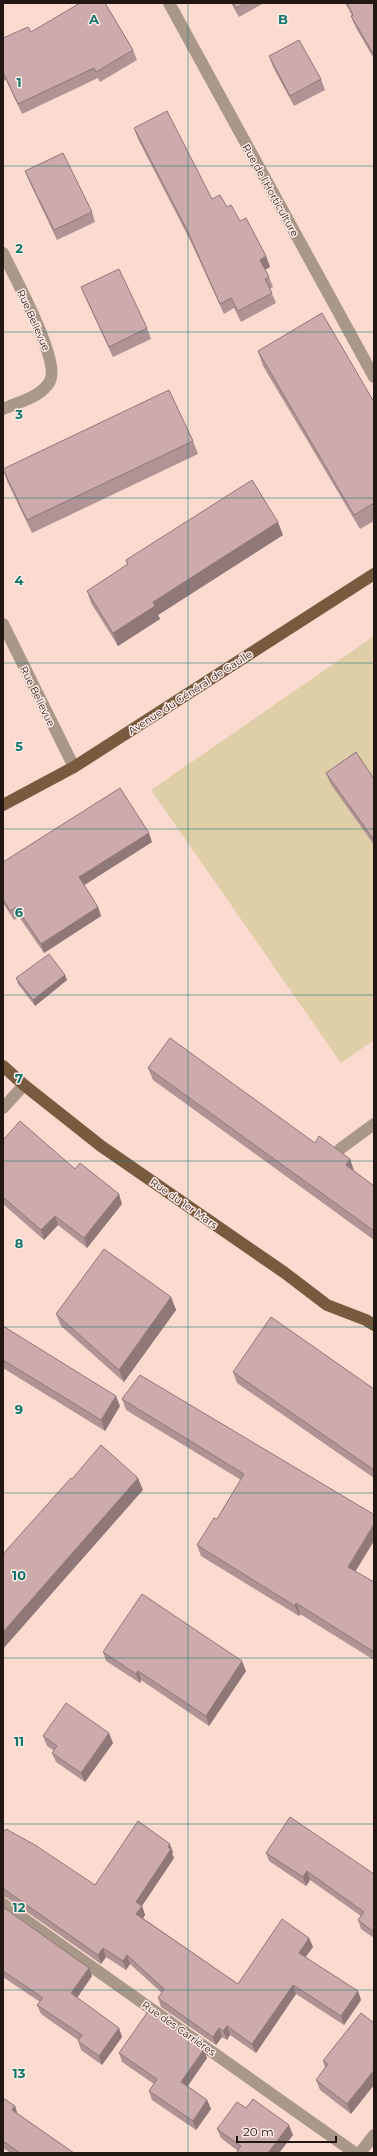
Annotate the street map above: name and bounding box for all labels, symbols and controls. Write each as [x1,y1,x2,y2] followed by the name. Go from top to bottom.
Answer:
[88,11,100,27] text: A
[278,11,288,27] text: B
[16,74,22,90] text: 1
[240,142,301,239] street label: Rue de l'Horticulture
[15,240,23,256] text: 2
[14,288,53,353] street label: Rue Bellevue
[14,406,23,422] text: 3
[15,572,24,588] text: 4
[126,647,255,737] street label: Avenue du Général de Gaulle
[17,664,58,729] street label: Rue Bellevue
[15,738,23,754] text: 5
[15,904,24,920] text: 6
[15,1070,23,1086] text: 7
[147,1175,220,1232] street label: Rue du 1er Mars
[15,1235,24,1251] text: 8
[15,1401,23,1417] text: 9
[12,1567,26,1583] text: 10
[14,1733,24,1749] text: 11
[13,1899,26,1915] text: 12
[139,1998,218,2059] street label: Rue des Carrières
[13,2065,26,2081] text: 13
[237,2118,336,2144] scale bar
[243,2124,274,2139] text: 20 m

